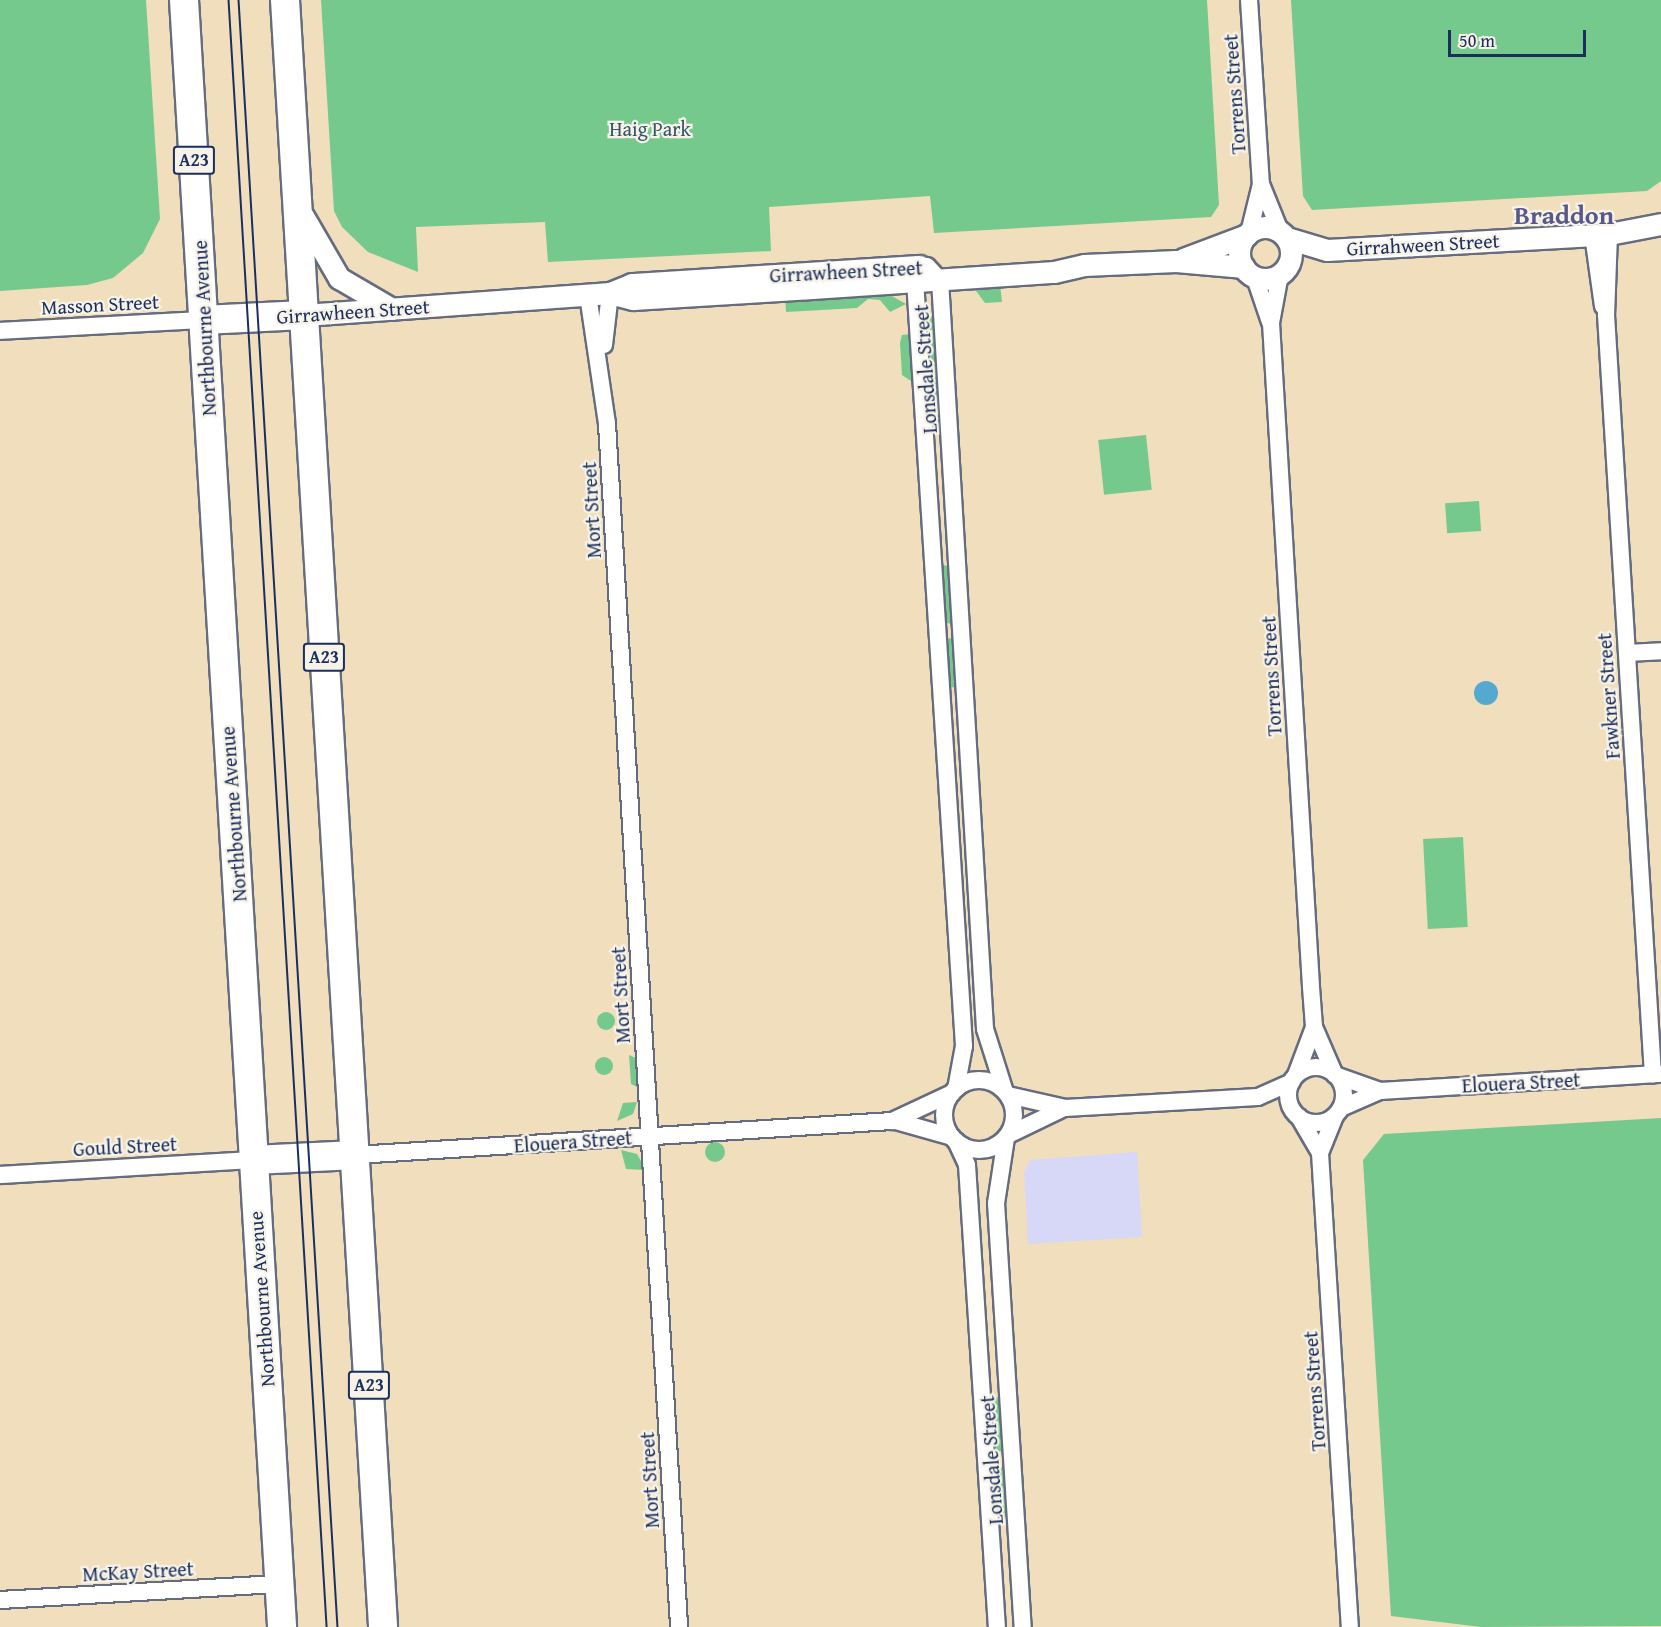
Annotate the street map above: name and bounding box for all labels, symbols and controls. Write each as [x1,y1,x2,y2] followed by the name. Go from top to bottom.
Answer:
[1451,18,1589,56] scale bar
[1459,27,1495,54] text: 50 m
[1218,33,1250,155] street label: Torrens Street
[609,116,691,140] park label: Haig Park
[172,145,216,175] road number: A23
[1514,199,1614,231] district label: Braddon
[1346,228,1500,260] street label: Girrahween Street
[187,240,221,416] street label: Northbourne Avenue
[769,255,923,287] street label: Girrawheen Street
[40,289,160,319] street label: Masson Street
[276,294,430,328] street label: Girrawheen Street
[909,304,941,434] street label: Lonsdale Street
[576,461,606,559] street label: Mort Street
[1256,615,1286,737] street label: Torrens Street
[1592,632,1624,760] street label: Fawkner Street
[302,642,346,672] road number: A23
[215,725,251,903] street label: Northbourne Avenue
[605,946,635,1044] street label: Mort Street
[1461,1067,1581,1097] street label: Elouera Street
[513,1125,633,1157] street label: Elouera Street
[72,1131,178,1161] street label: Gould Street
[243,1210,279,1388] street label: Northbourne Avenue
[1298,1330,1330,1452] street label: Torrens Street
[346,1370,392,1400] road number: A23
[975,1395,1007,1525] street label: Lonsdale Street
[634,1431,664,1529] street label: Mort Street
[82,1556,194,1586] street label: McKay Street

